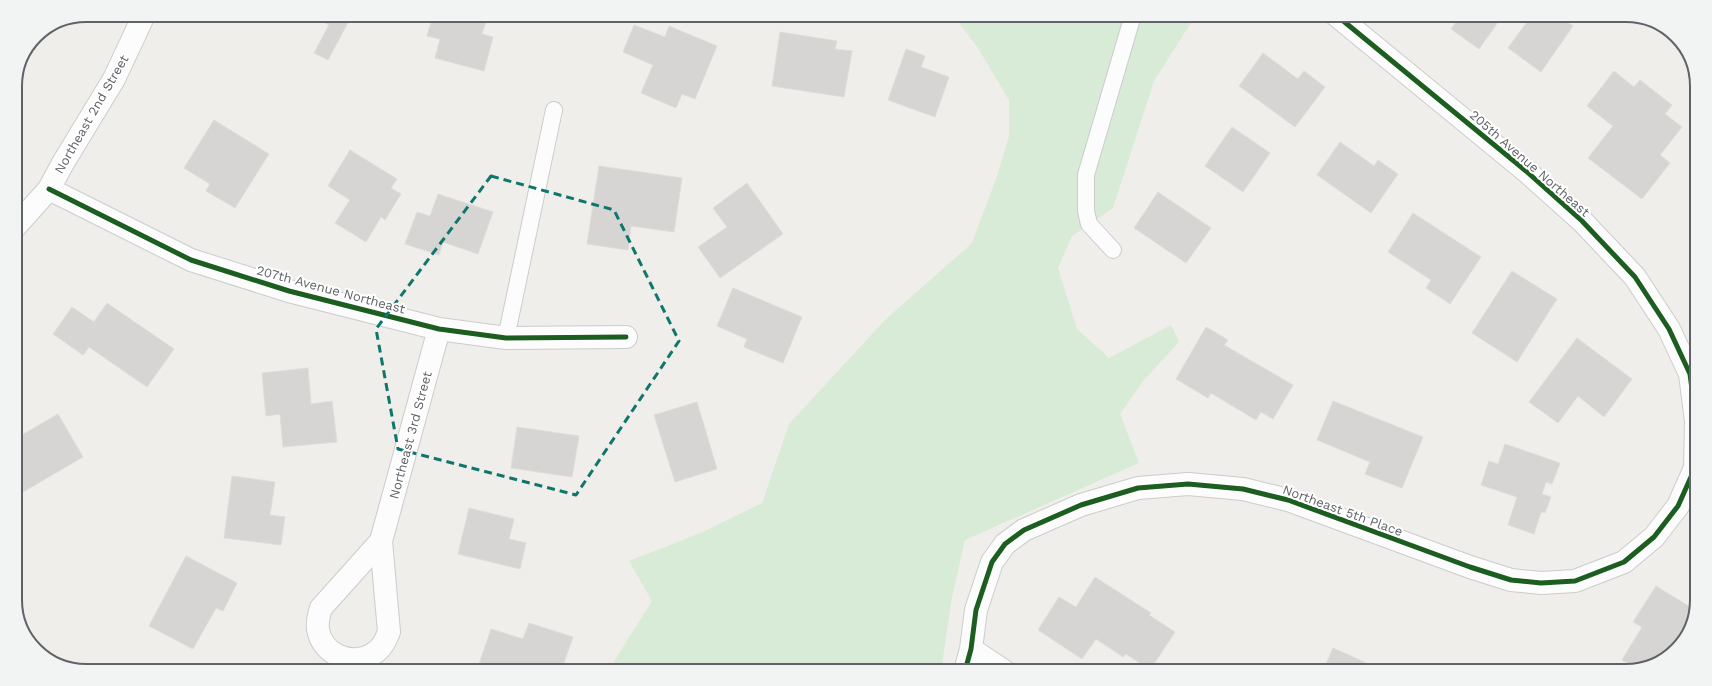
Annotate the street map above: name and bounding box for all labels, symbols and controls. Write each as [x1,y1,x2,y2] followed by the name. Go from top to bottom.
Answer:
[51,52,132,176] street label: Northeast 2nd Street
[1467,107,1593,220] street label: 205th Avenue Northeast
[255,262,407,317] street label: 207th Avenue Northeast
[386,369,435,501] street label: Northeast 3rd Street
[1281,482,1405,539] street label: Northeast 5th Place

